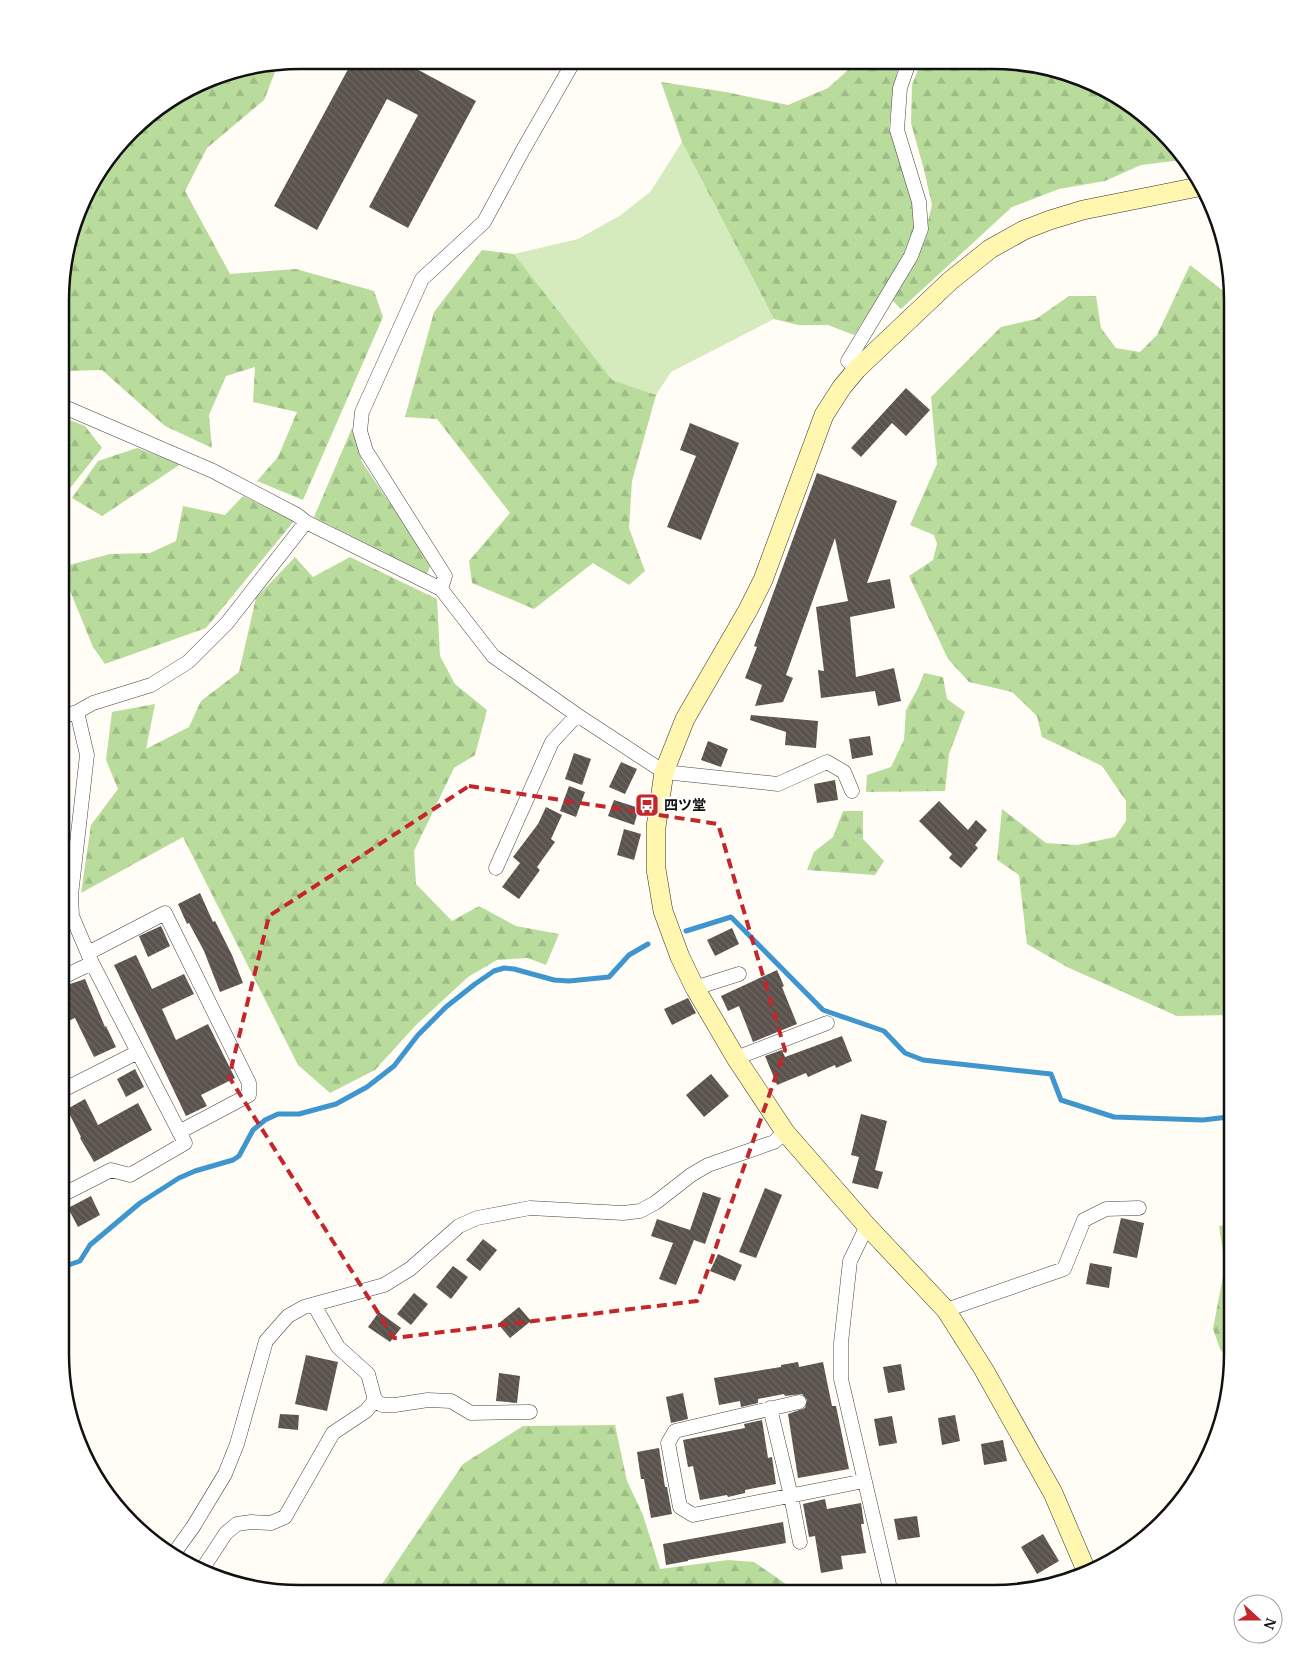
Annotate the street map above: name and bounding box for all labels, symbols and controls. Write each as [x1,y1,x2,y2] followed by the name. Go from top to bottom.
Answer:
[634,792,660,818] bus stop icon: 四ツ堂
[664,795,706,814] place label: 四ツ堂
[1233,1594,1283,1644] north arrow
[1260,1615,1281,1633] text: N

